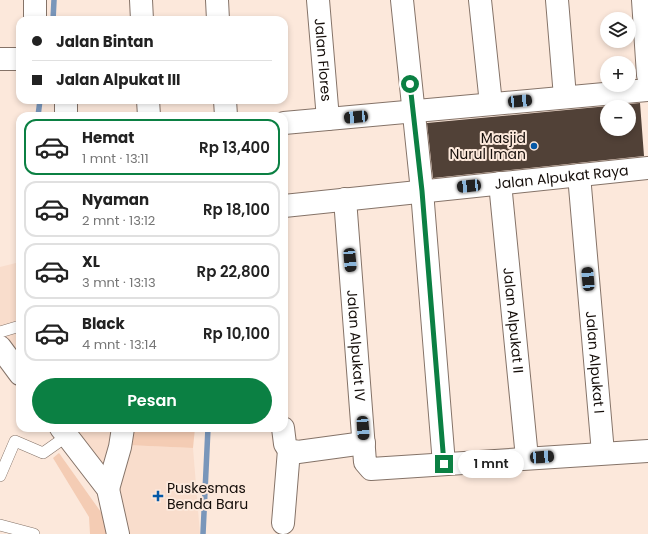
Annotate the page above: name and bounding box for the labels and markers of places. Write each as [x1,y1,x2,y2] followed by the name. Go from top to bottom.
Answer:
[450,128,526,164] place label: Masjid Nurul Iman
[529,141,539,151] marker: Masjid Nurul Iman
[167,478,248,514] place label: Puskesmas Benda Baru
[152,490,164,502] marker: Puskesmas Benda Baru

